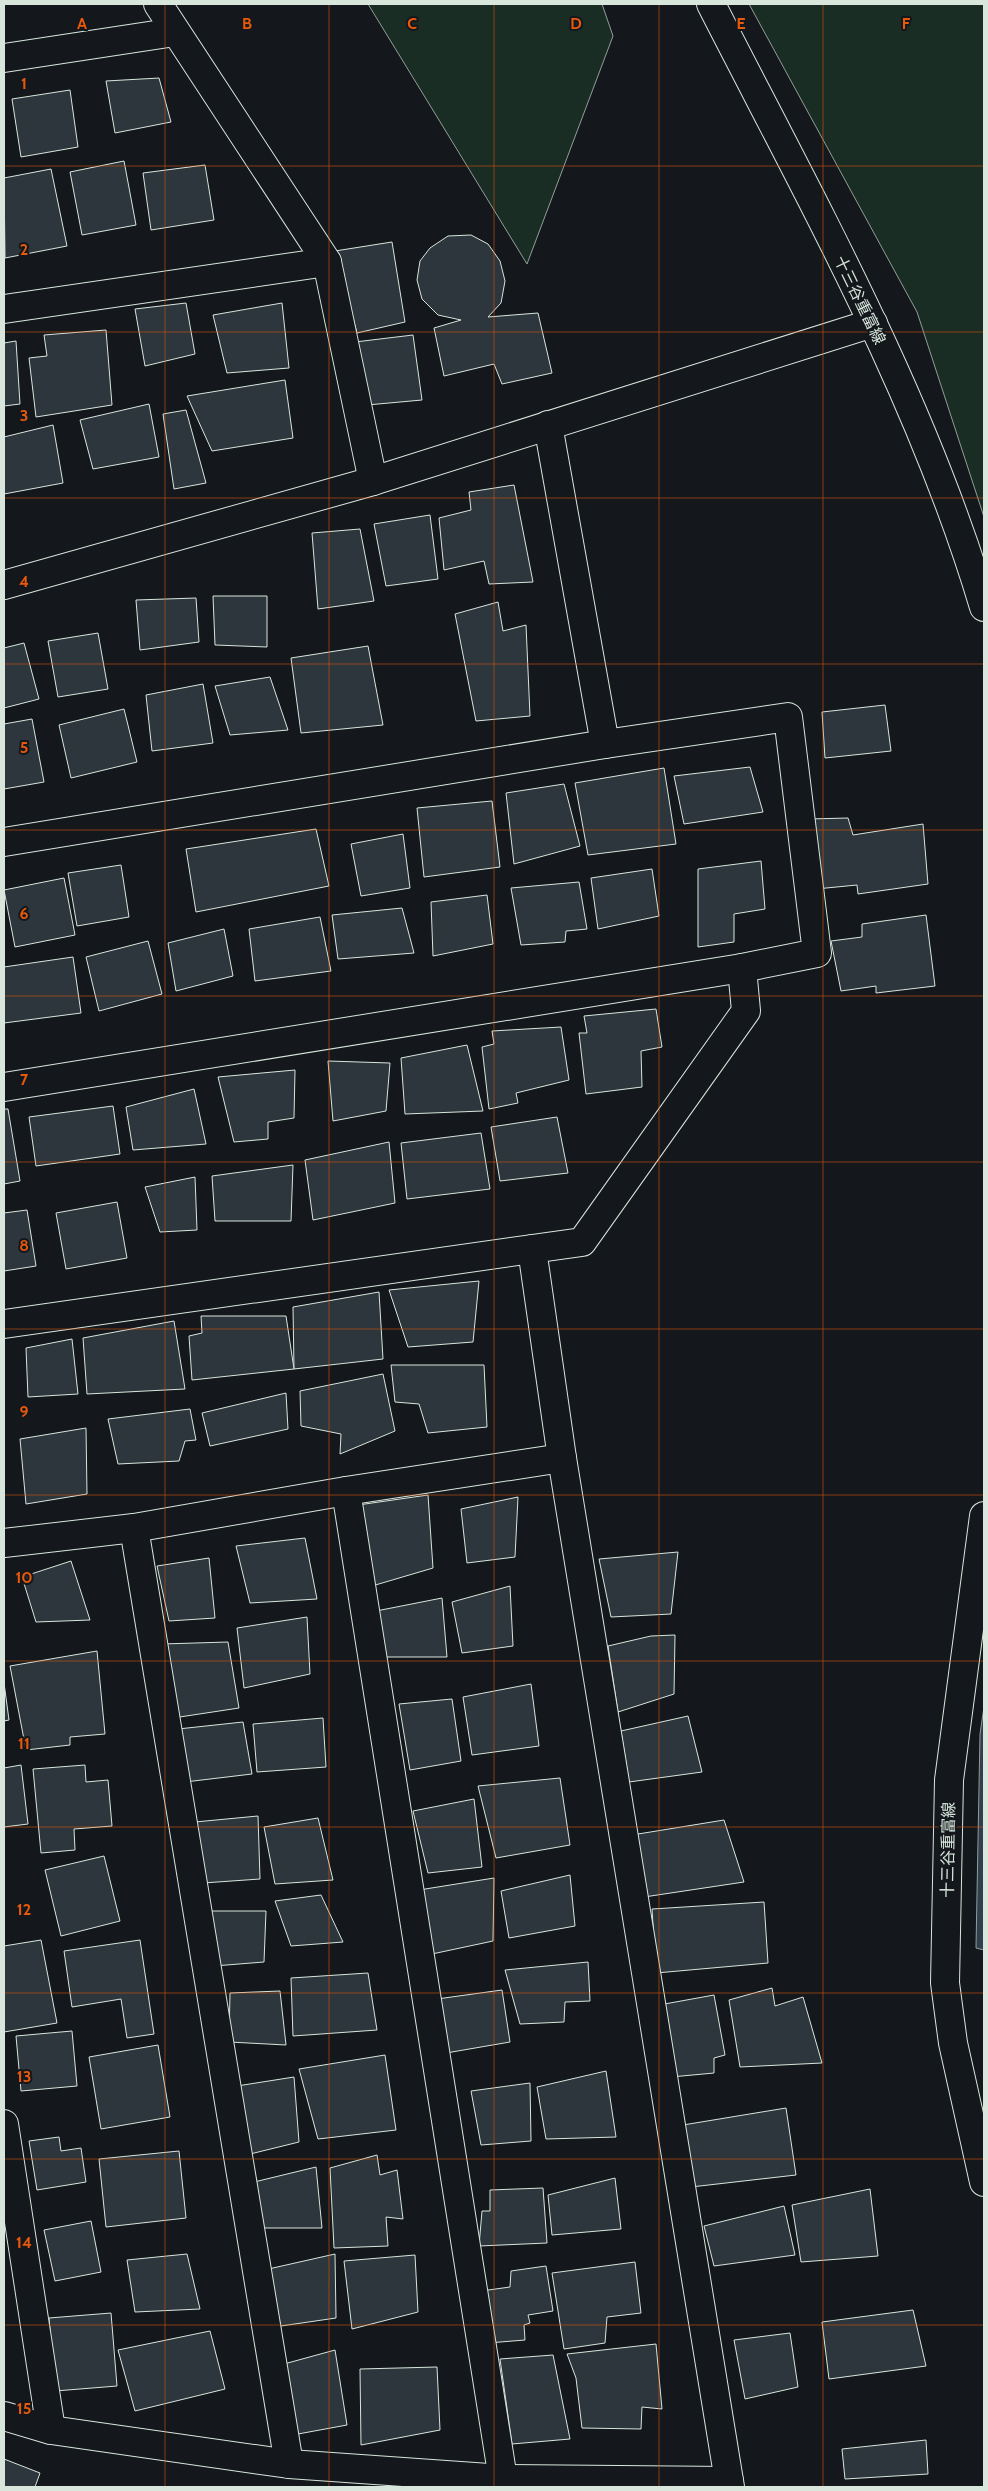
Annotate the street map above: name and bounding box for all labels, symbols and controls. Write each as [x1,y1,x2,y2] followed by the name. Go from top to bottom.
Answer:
[77,14,87,33] text: A
[242,14,252,33] text: B
[407,14,417,33] text: C
[570,14,582,33] text: D
[736,14,746,33] text: E
[902,14,911,33] text: F
[21,74,27,93] text: 1
[20,240,28,259] text: 2
[830,253,890,347] street label: 十三谷重富線
[20,406,28,425] text: 3
[19,572,29,591] text: 4
[20,738,28,757] text: 5
[20,904,29,923] text: 6
[20,1070,29,1089] text: 7
[19,1236,29,1255] text: 8
[20,1402,29,1421] text: 9
[15,1568,33,1587] text: 10
[18,1734,30,1753] text: 11
[938,1802,958,1898] street label: 十三谷重富線
[17,1900,31,1919] text: 12
[17,2067,31,2086] text: 13
[16,2233,32,2252] text: 14
[17,2399,31,2418] text: 15

